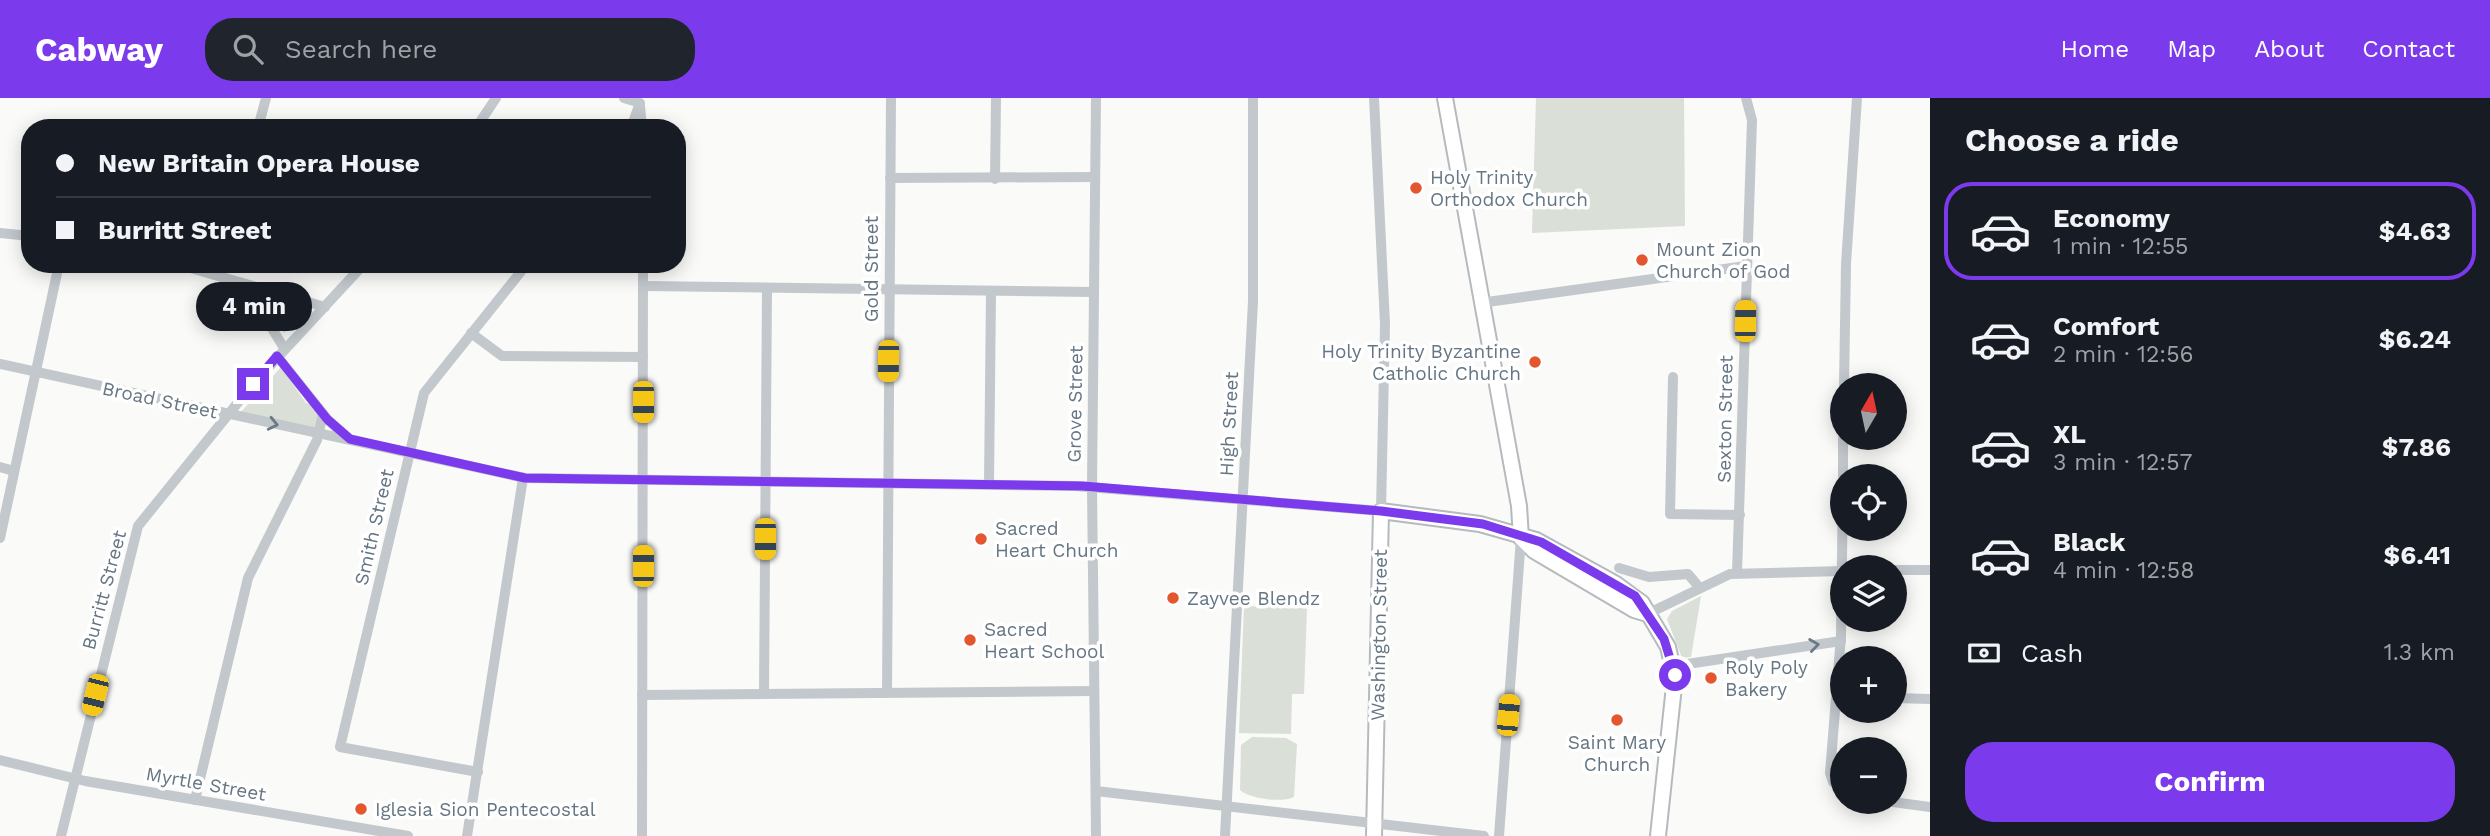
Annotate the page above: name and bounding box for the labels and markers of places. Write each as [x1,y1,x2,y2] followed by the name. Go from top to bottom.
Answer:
[1430,166,1588,211] place label: Holy Trinity Orthodox Church
[1408,180,1424,196] marker: Holy Trinity Orthodox Church
[1656,238,1790,283] place label: Mount Zion Church of God
[1634,252,1650,268] marker: Mount Zion Church of God
[1321,340,1521,385] place label: Holy Trinity Byzantine Catholic Church
[1527,354,1543,370] marker: Holy Trinity Byzantine Catholic Church
[995,517,1119,562] place label: Sacred Heart Church
[973,531,989,547] marker: Sacred Heart Church
[1187,587,1320,610] place label: Zayvee Blendz
[1165,590,1181,606] marker: Zayvee Blendz
[984,618,1105,663] place label: Sacred Heart School
[962,632,978,648] marker: Sacred Heart School
[1725,656,1808,701] place label: Roly Poly Bakery
[1703,670,1719,686] marker: Roly Poly Bakery
[1609,712,1625,728] marker: Saint Mary Church
[1568,731,1666,776] place label: Saint Mary Church
[375,798,596,821] place label: Iglesia Sion Pentecostal
[353,801,369,817] marker: Iglesia Sion Pentecostal

